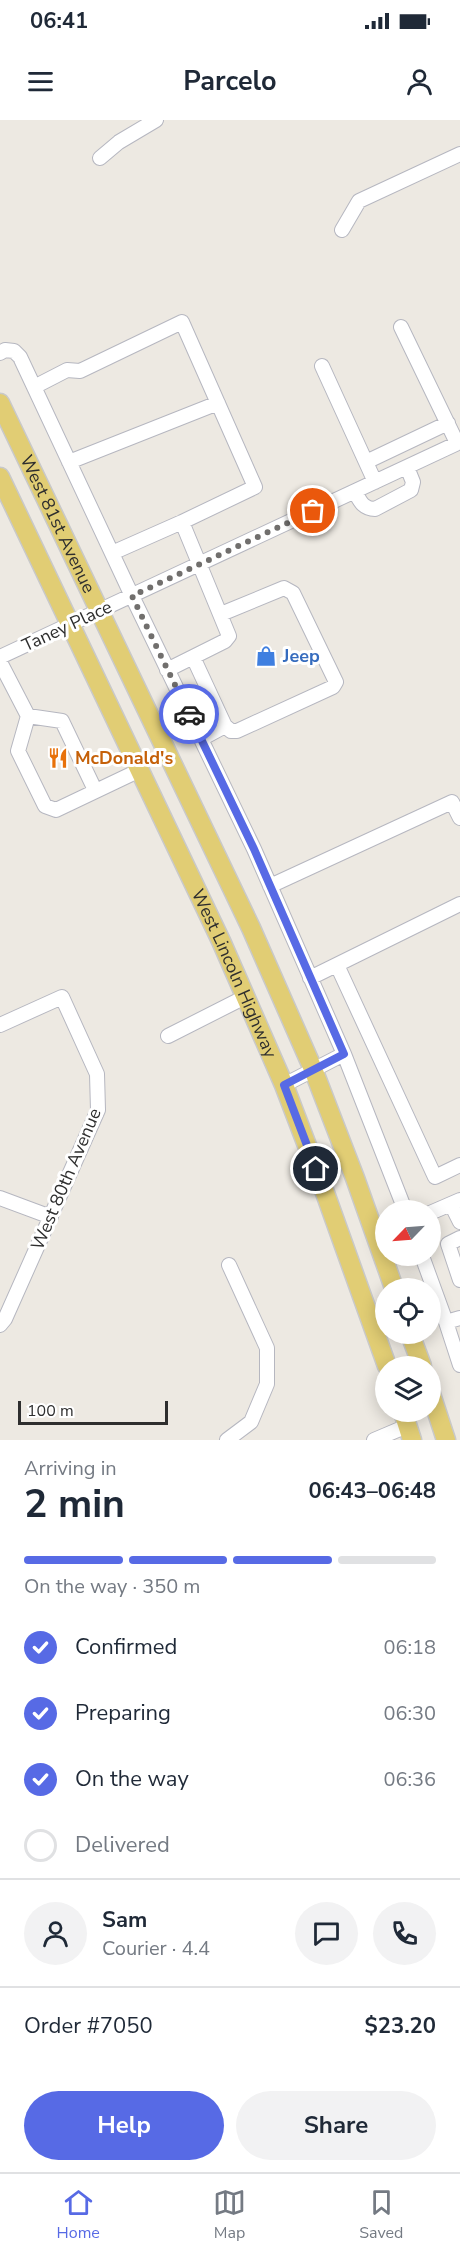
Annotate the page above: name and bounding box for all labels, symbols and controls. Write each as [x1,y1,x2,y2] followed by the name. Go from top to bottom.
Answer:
[30,6,88,36] text: 06:41
[183,63,277,100] text: Parcelo
[24,65,57,98] icon: menu
[403,65,436,98] icon: person
[15,451,101,597] street label: West 81st Avenue
[287,485,338,536] pin
[296,494,329,527] icon: bag
[18,595,116,657] street label: Taney Place
[254,644,278,668] shop icon: Jeep
[282,644,320,668] place label: Jeep
[159,684,219,744] courier
[173,698,206,731] icon: car
[46,746,70,770] restaurant icon: McDonald's
[75,746,173,770] place label: McDonald's
[186,885,283,1062] street label: West Lincoln Highway
[25,1104,107,1254] street label: West 80th Avenue
[290,1143,341,1194] pin
[299,1152,332,1185] icon: home
[375,1200,441,1266] north arrow
[375,1200,441,1422] map controls
[375,1278,441,1344] button: locate
[375,1356,441,1422] button: layers
[18,1398,168,1426] scale bar
[27,1400,74,1422] text: 100 m
[24,1455,117,1482] text: Arriving in
[308,1476,436,1506] text: 06:43–06:48
[24,1478,125,1531] text: 2 min
[24,1573,200,1600] text: On the way · 350 m
[24,1631,57,1664] icon: check
[75,1632,177,1662] text: Confirmed
[383,1634,436,1661] text: 06:18
[24,1697,57,1730] icon: check
[75,1698,171,1728] text: Preparing
[383,1700,436,1727] text: 06:30
[24,1763,57,1796] icon: check
[75,1764,189,1794] text: On the way
[383,1766,436,1793] text: 06:36
[75,1830,170,1860] text: Delivered
[24,1902,87,1965] button: person
[295,1902,358,1965] button: chat
[373,1902,436,1965] button: phone
[102,1905,147,1935] text: Sam
[102,1935,210,1962] text: Courier · 4.4
[24,2011,153,2041] text: Order #7050
[365,2011,436,2041] text: $23.20
[24,2091,224,2160] button: Help
[236,2091,436,2160] button: Share
[57,2186,100,2244] tab: Home
[213,2186,246,2244] tab: Map
[359,2186,403,2244] tab: Saved

